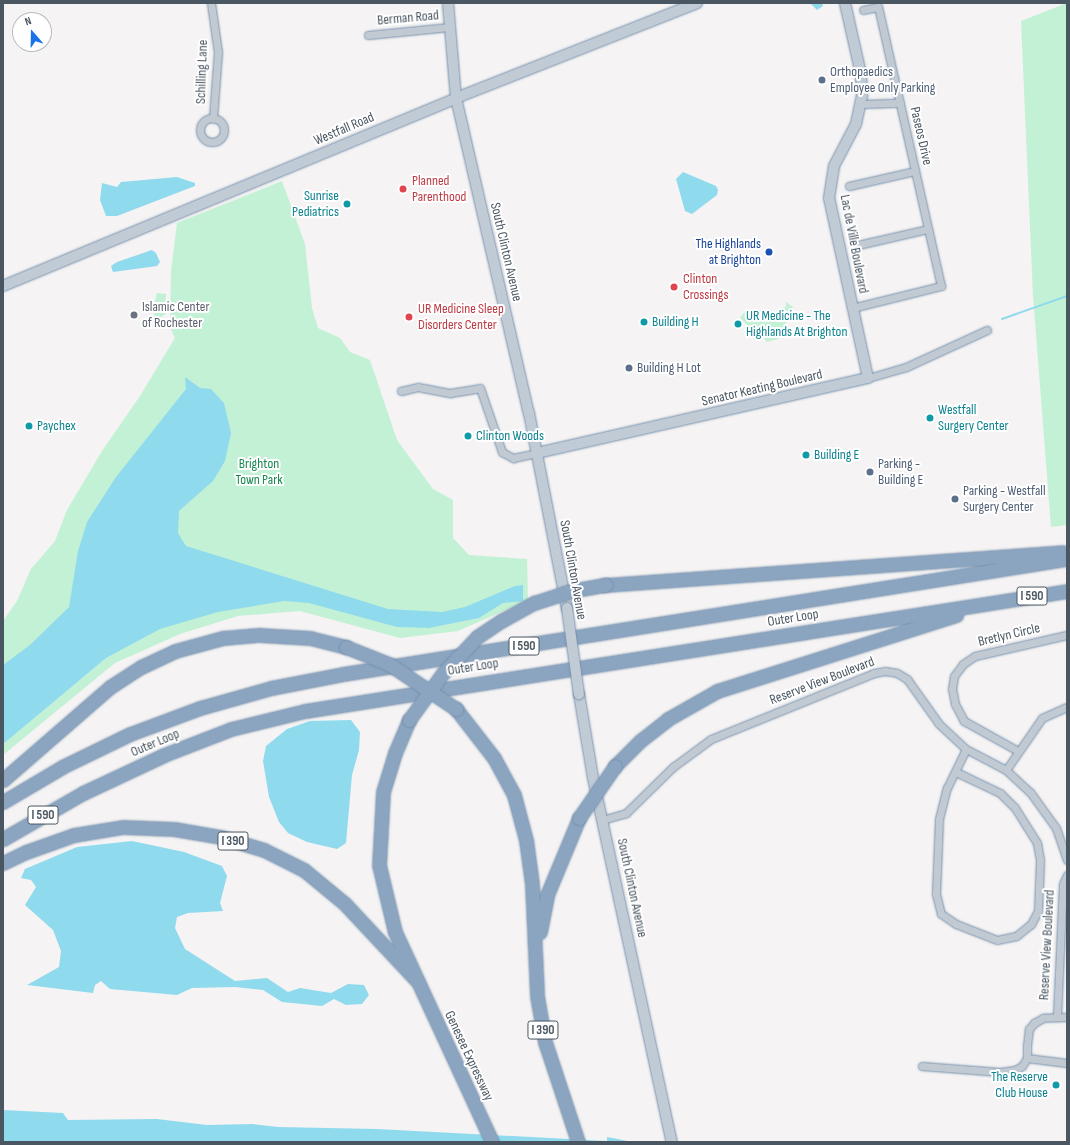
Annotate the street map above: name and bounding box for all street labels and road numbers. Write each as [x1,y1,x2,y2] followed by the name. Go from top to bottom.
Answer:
[376,7,440,29] street label: Berman Road
[192,40,212,104] street label: Schilling Lane
[906,105,936,167] street label: Paseos Drive
[311,109,377,149] street label: Westfall Road
[836,193,872,295] street label: Lac de Ville Boulevard
[486,201,526,303] street label: South Clinton Avenue
[700,366,824,410] street label: Senator Keating Boulevard
[556,519,590,621] street label: South Clinton Avenue
[1016,585,1048,607] road number: I 590
[766,606,820,630] street label: Outer Loop
[976,620,1042,650] street label: Bretlyn Circle
[508,635,540,657] road number: I 590
[767,653,877,709] street label: Reserve View Boulevard
[446,655,500,679] street label: Outer Loop
[128,725,182,761] street label: Outer Loop
[27,804,59,826] road number: I 590
[217,830,249,852] road number: I 390
[613,837,651,939] street label: South Clinton Avenue
[1036,889,1058,1001] street label: Reserve View Boulevard
[441,1008,497,1104] street label: Genesee Expressway
[527,1019,559,1041] road number: I 390

